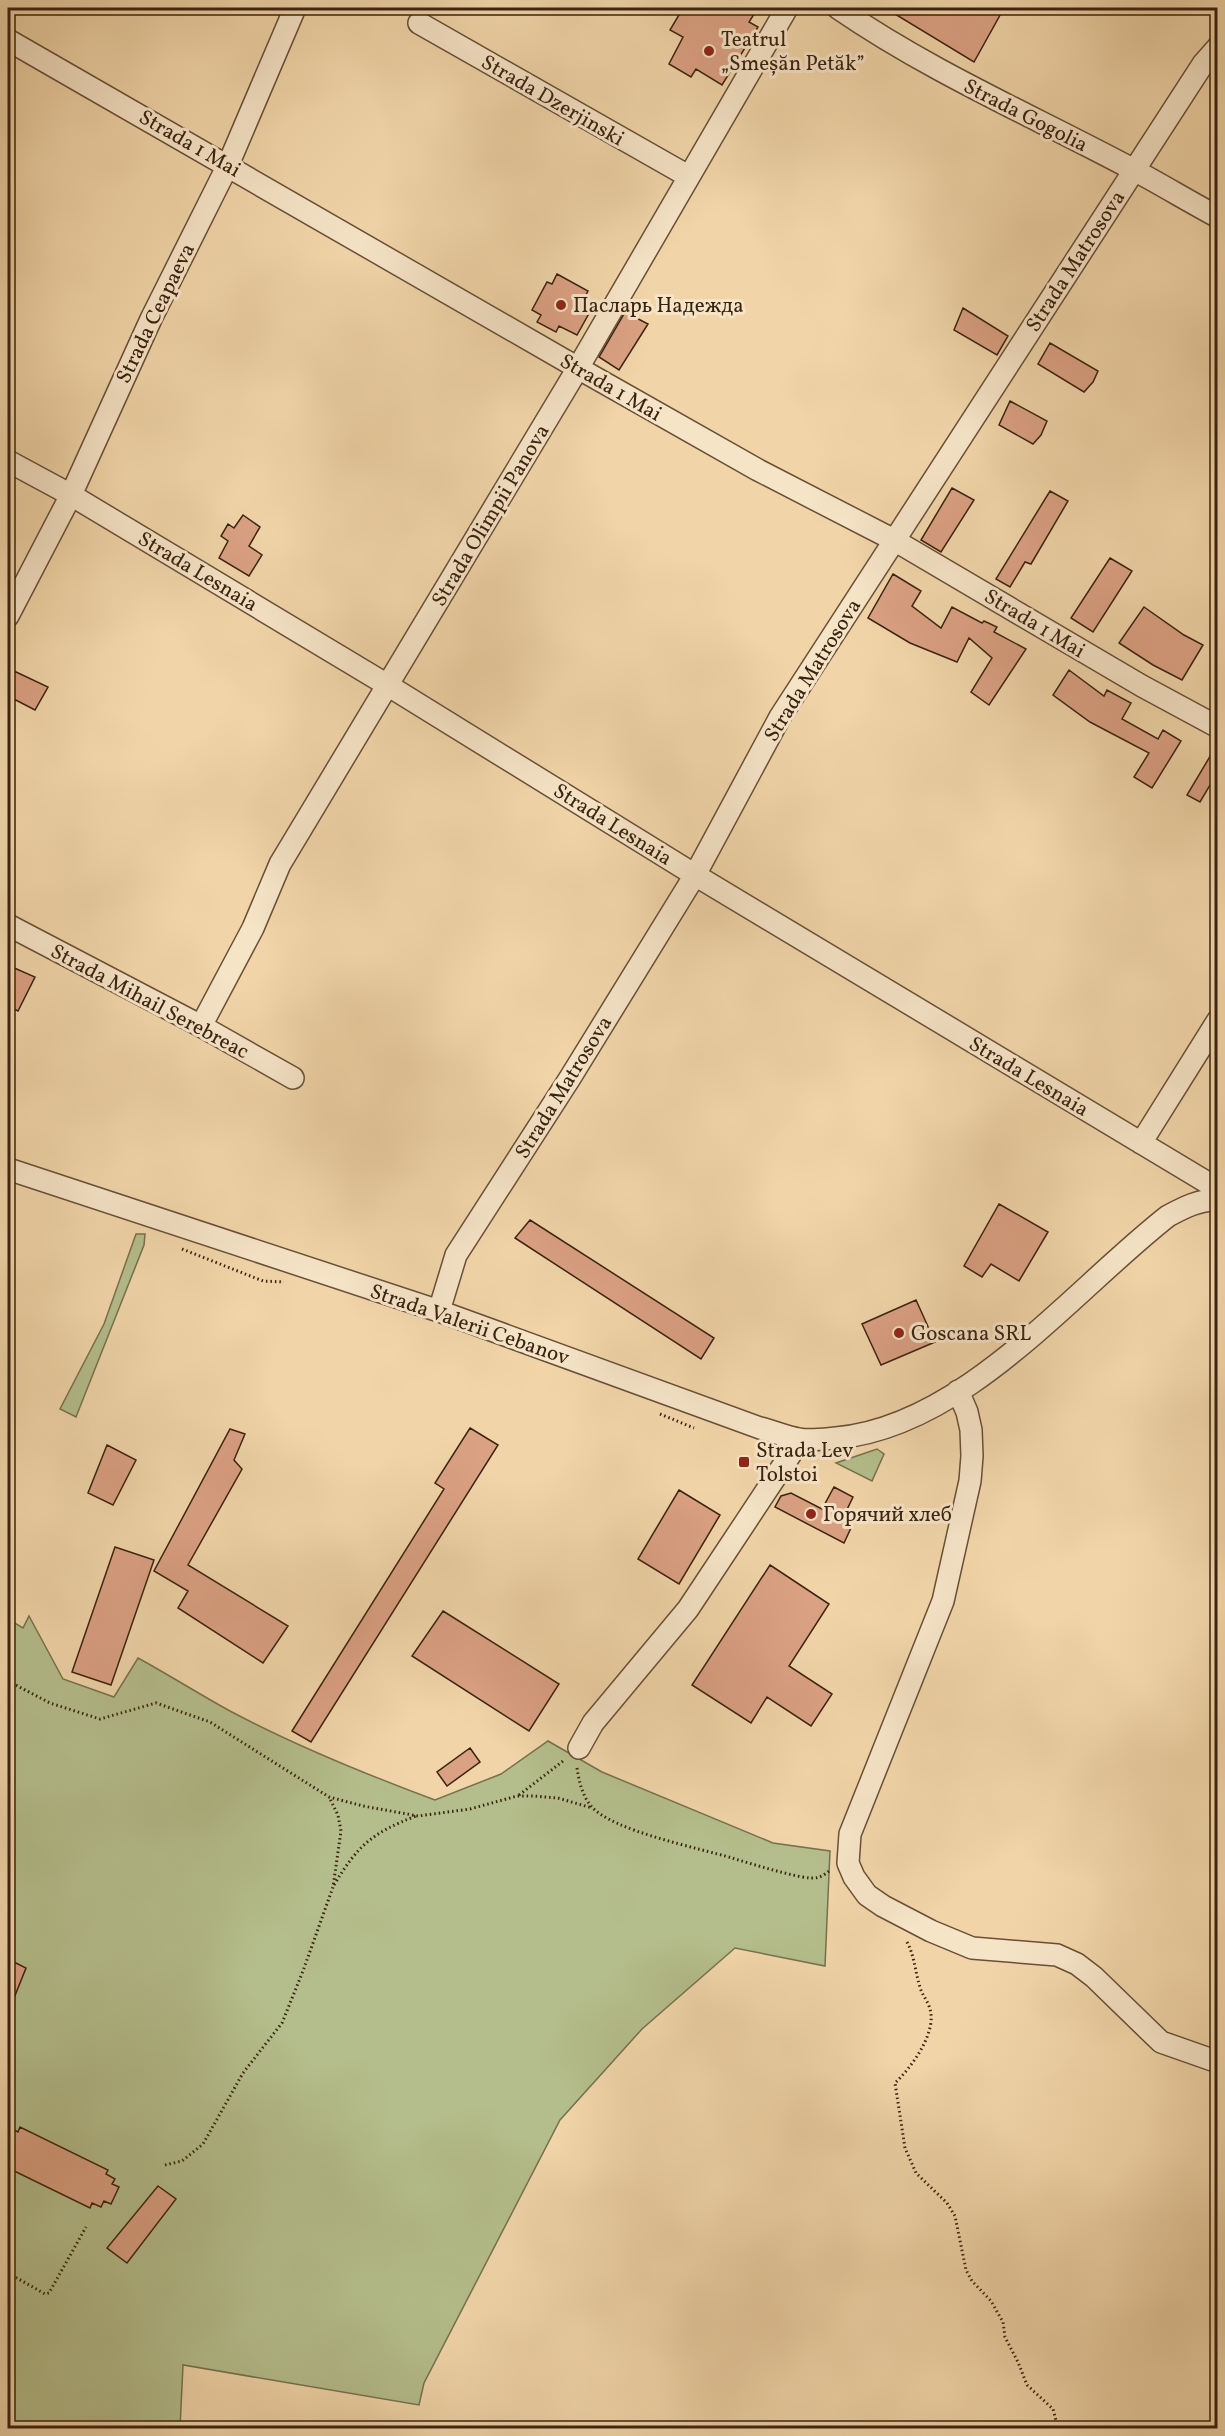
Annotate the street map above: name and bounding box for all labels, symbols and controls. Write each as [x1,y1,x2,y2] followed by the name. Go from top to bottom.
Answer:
[721,26,865,79] place label: Teatrul „Smeșăn Petăk”
[702,44,716,58] marker: Teatrul „Smeșăn Petăk”
[475,49,629,154] street label: Strada Dzerjinski
[958,73,1092,160] street label: Strada Gogolia
[133,103,246,185] street label: Strada 1 Mai
[1020,185,1133,338] street label: Strada Matrosova
[110,239,203,389] street label: Strada Ceapaeva
[573,292,744,321] place label: Пасларь Надежда
[554,298,568,312] marker: Пасларь Надежда
[554,347,667,429] street label: Strada 1 Mai
[425,419,557,612] street label: Strada Olimpii Panova
[132,525,263,620] street label: Strada Lesnaia
[978,583,1090,666] street label: Strada 1 Mai
[758,594,869,748] street label: Strada Matrosova
[547,777,677,873] street label: Strada Lesnaia
[45,938,254,1067] street label: Strada Mihail Serebreac
[509,1011,620,1165] street label: Strada Matrosova
[963,1030,1094,1125] street label: Strada Lesnaia
[366,1278,573,1373] street label: Strada Valerii Cebanov
[911,1320,1032,1349] place label: Goscana SRL
[892,1326,906,1340] marker: Goscana SRL
[756,1437,853,1490] place label: Strada Lev Tolstoi
[737,1455,751,1469] marker: Strada Lev Tolstoi
[823,1501,952,1530] place label: Горячий хлеб
[804,1507,818,1521] marker: Горячий хлеб

